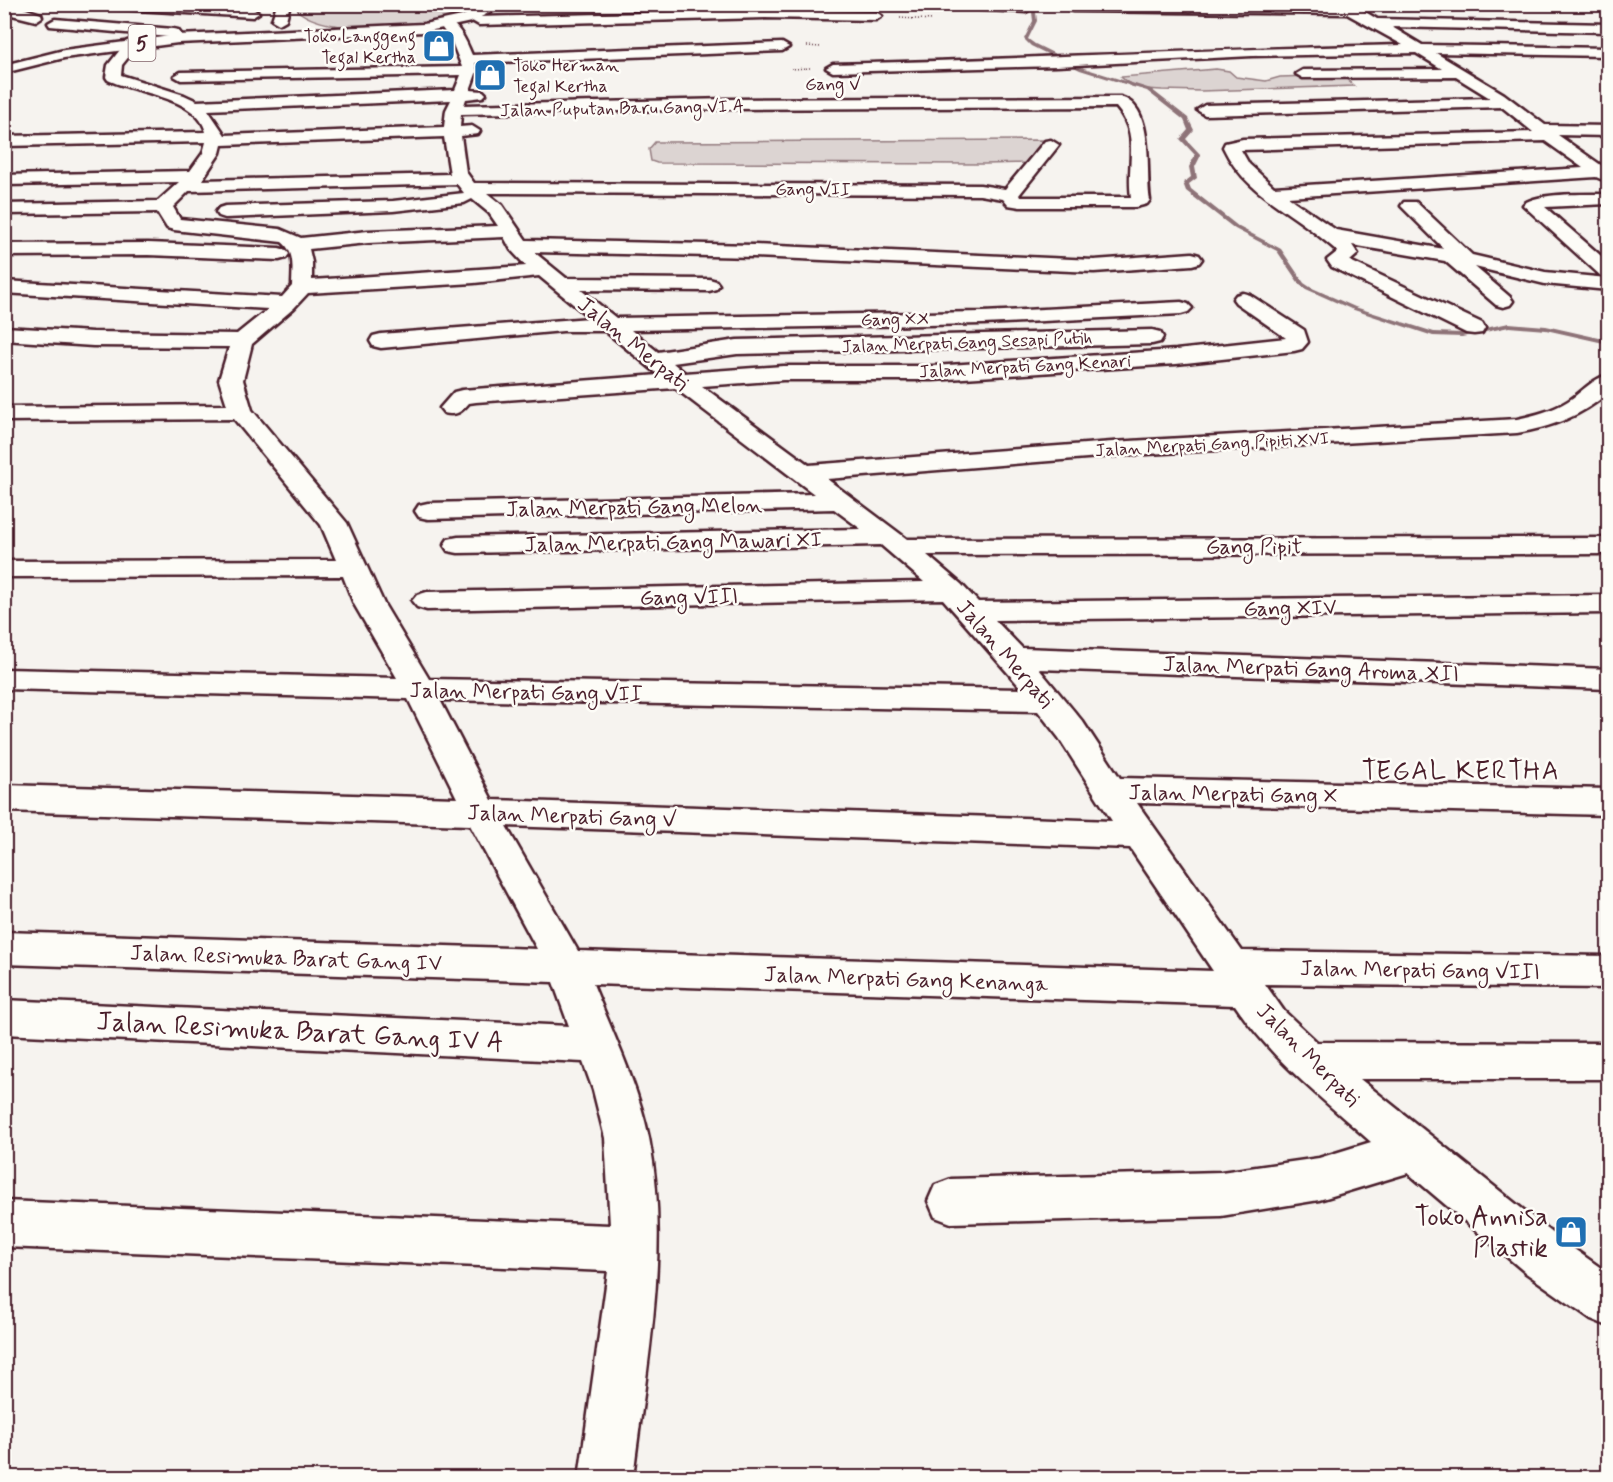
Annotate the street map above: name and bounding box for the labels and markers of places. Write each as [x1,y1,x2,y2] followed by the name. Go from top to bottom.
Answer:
[303,25,416,72] place label: Toko Langgeng Tegal Kertha
[421,28,457,64] shop icon: Toko Langgeng Tegal Kertha
[513,54,619,101] place label: Toko Herman Tegal Kertha
[472,57,508,93] shop icon: Toko Herman Tegal Kertha
[1414,1200,1548,1266] place label: Toko Annisa Plastik
[1553,1214,1589,1250] shop icon: Toko Annisa Plastik

